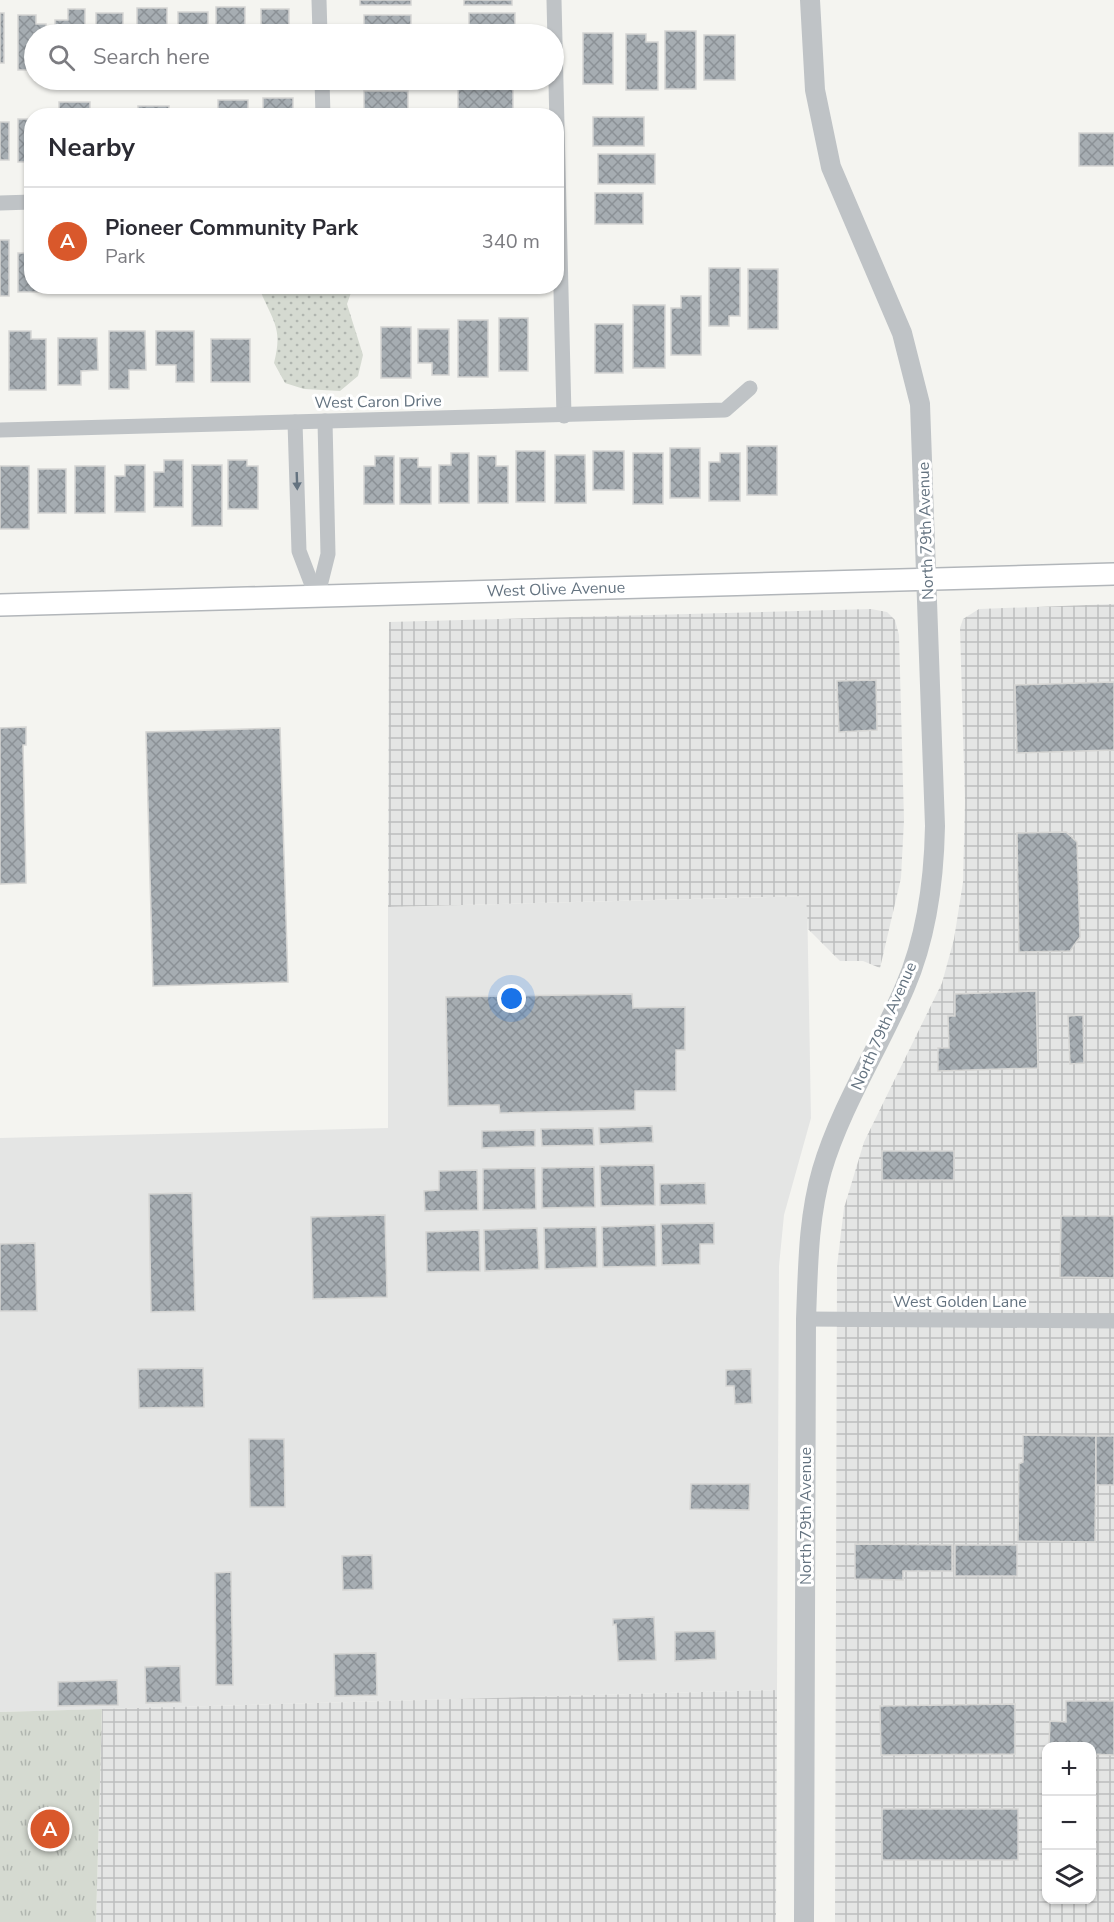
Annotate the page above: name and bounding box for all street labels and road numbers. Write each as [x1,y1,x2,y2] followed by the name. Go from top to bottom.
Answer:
[314,390,442,414] street label: West Caron Drive
[913,462,939,600] street label: North 79th Avenue
[486,577,625,602] street label: West Olive Avenue
[846,958,922,1094] street label: North 79th Avenue
[893,1291,1027,1313] street label: West Golden Lane
[795,1447,817,1585] street label: North 79th Avenue

